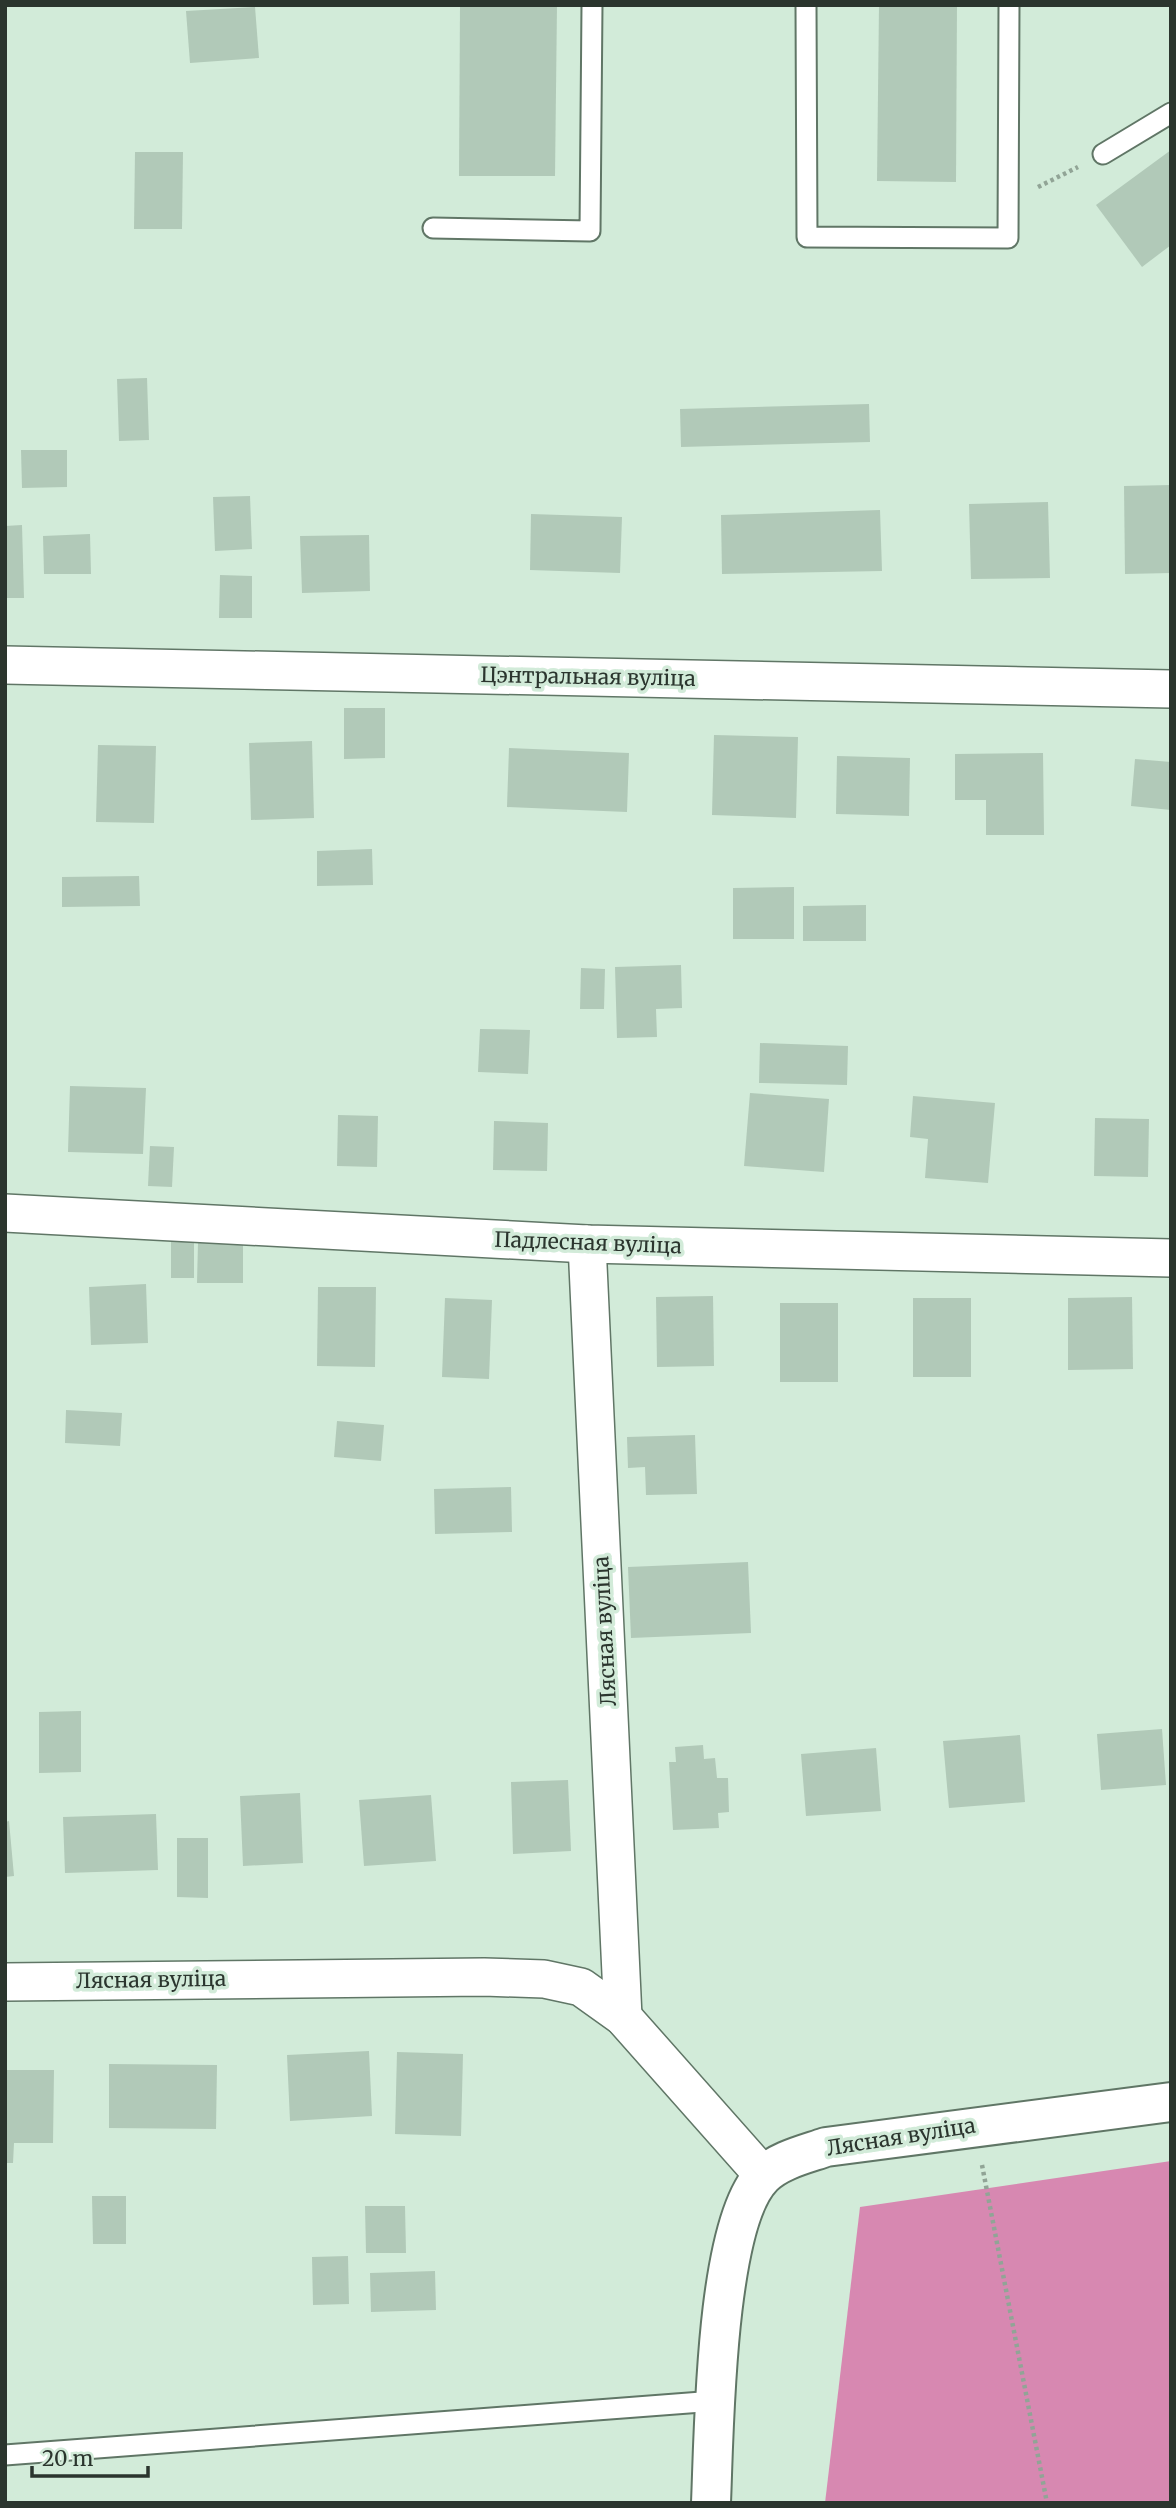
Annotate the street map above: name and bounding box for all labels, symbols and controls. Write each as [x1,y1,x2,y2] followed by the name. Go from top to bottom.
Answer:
[480,661,696,692] street label: Цэнтральная вуліца
[494,1226,682,1259] street label: Падлесная вуліца
[587,1555,622,1707] street label: Лясная вуліца
[76,1965,226,1994] street label: Лясная вуліца
[825,2111,977,2162] street label: Лясная вуліца
[32,2434,147,2478] scale bar
[42,2445,94,2472] text: 20 m

